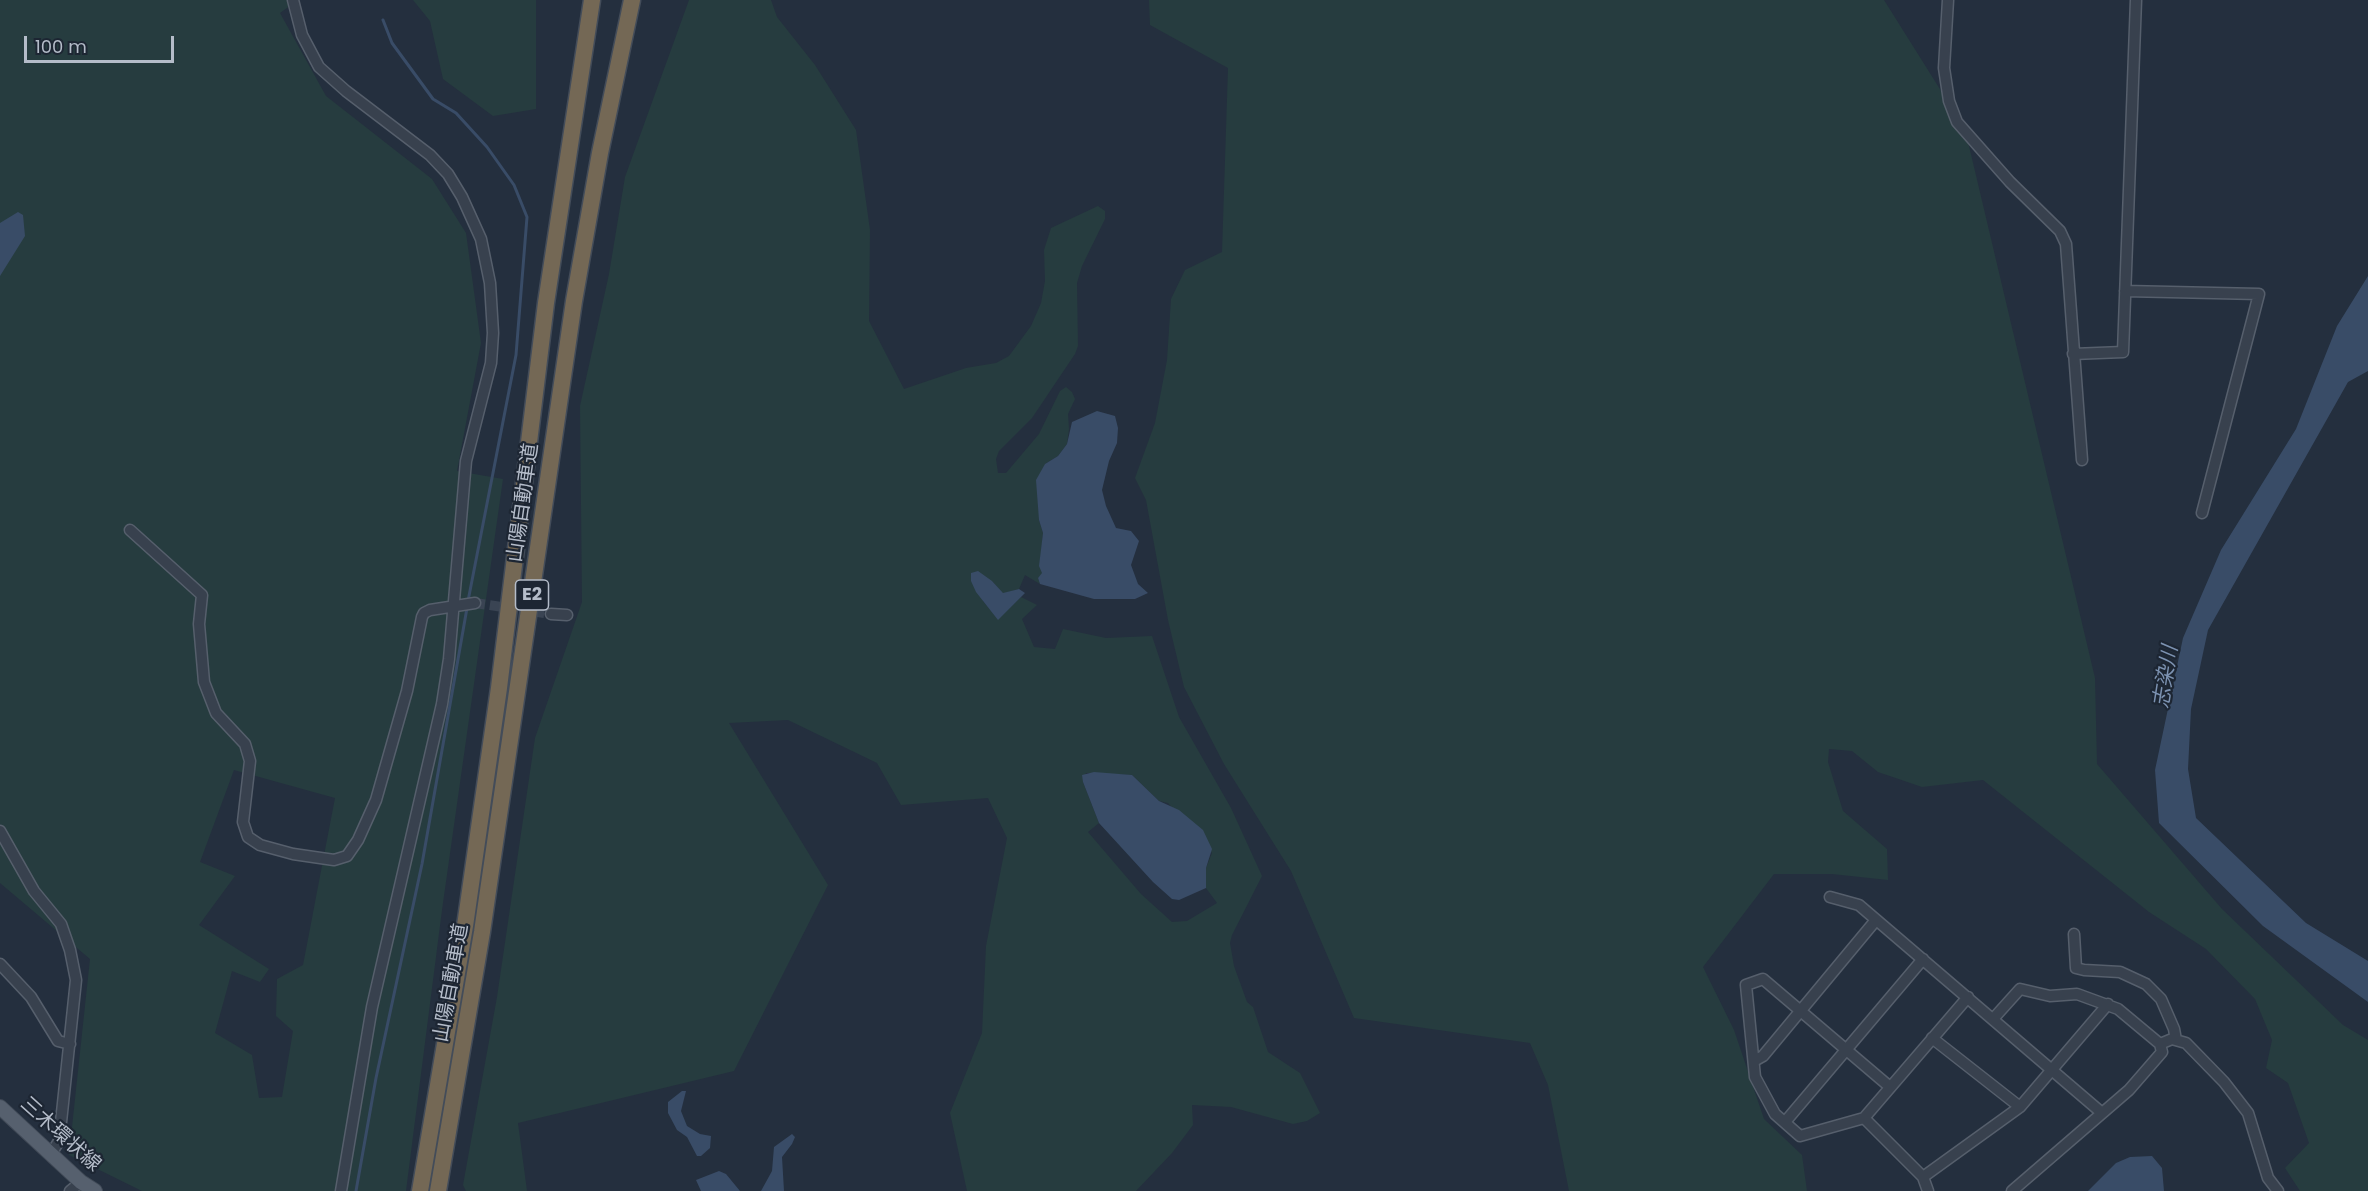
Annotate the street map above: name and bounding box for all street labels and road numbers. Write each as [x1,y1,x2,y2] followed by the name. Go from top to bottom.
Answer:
[504,442,544,564] street label: 山陽自動車道
[516,580,548,610] road number: E2
[430,922,474,1044] street label: 山陽自動車道
[15,1093,105,1177] street label: 三木環状線

